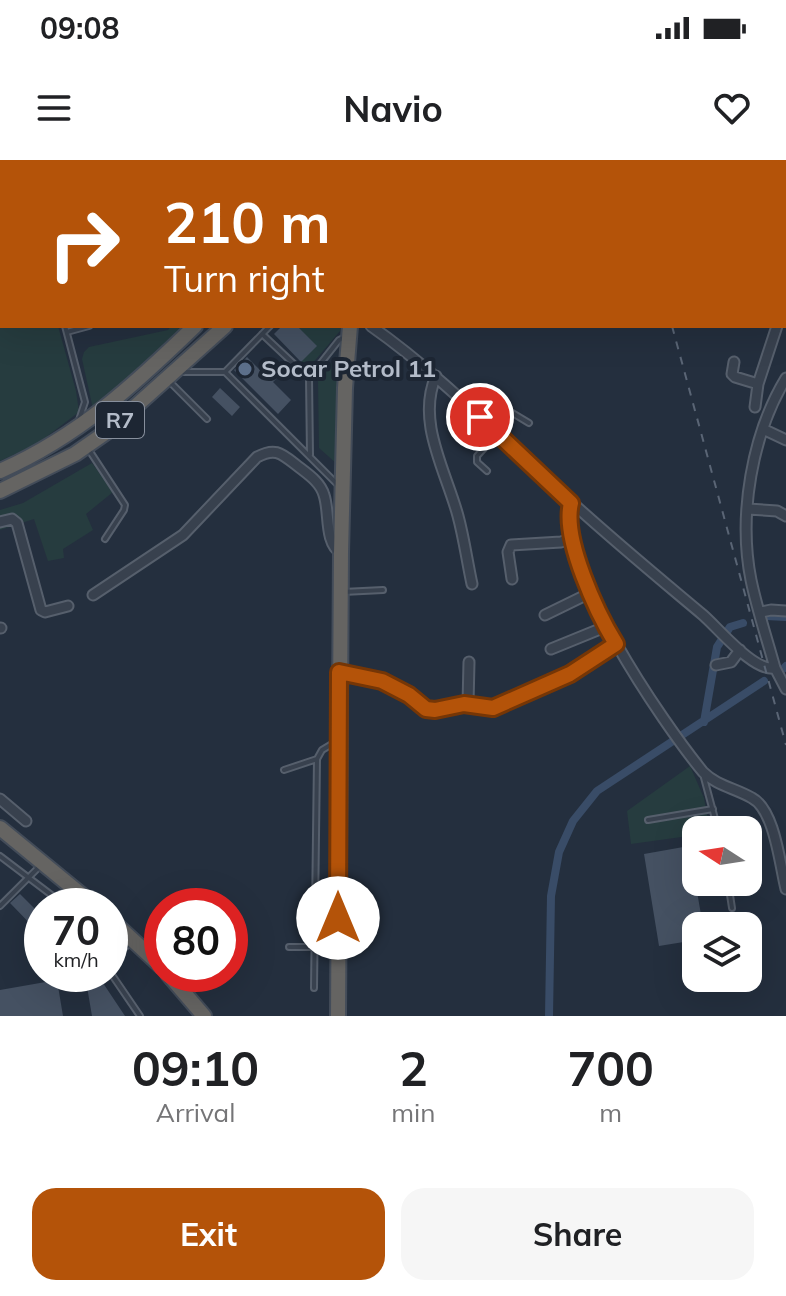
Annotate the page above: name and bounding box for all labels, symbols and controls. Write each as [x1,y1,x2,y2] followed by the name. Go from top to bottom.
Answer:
[40,9,119,47] text: 09:08
[32,86,76,130] icon: menu
[343,86,443,131] text: Navio
[710,86,754,130] icon: heart
[164,187,331,257] text: 210 m
[32,192,136,296] icon: right
[164,256,325,301] text: Turn right
[261,353,436,383] place label: Socar Petrol 11
[236,360,254,378] marker: Socar Petrol 11
[446,383,514,451] pin
[458,395,502,439] icon: arrive
[96,402,144,438] road number: R7
[682,816,762,896] north arrow
[682,816,762,992] map controls
[296,876,380,960] position arrow
[144,888,248,992] speed limit sign: 80
[52,905,100,955] text: 70
[682,912,762,992] button: layers
[53,947,99,972] text: km/h
[132,1038,259,1098] text: 09:10
[399,1038,428,1098] text: 2
[568,1038,654,1098] text: 700
[156,1096,235,1129] text: Arrival
[391,1096,435,1129] text: min
[599,1096,622,1129] text: m
[32,1188,385,1280] button: Exit
[401,1188,754,1280] button: Share

